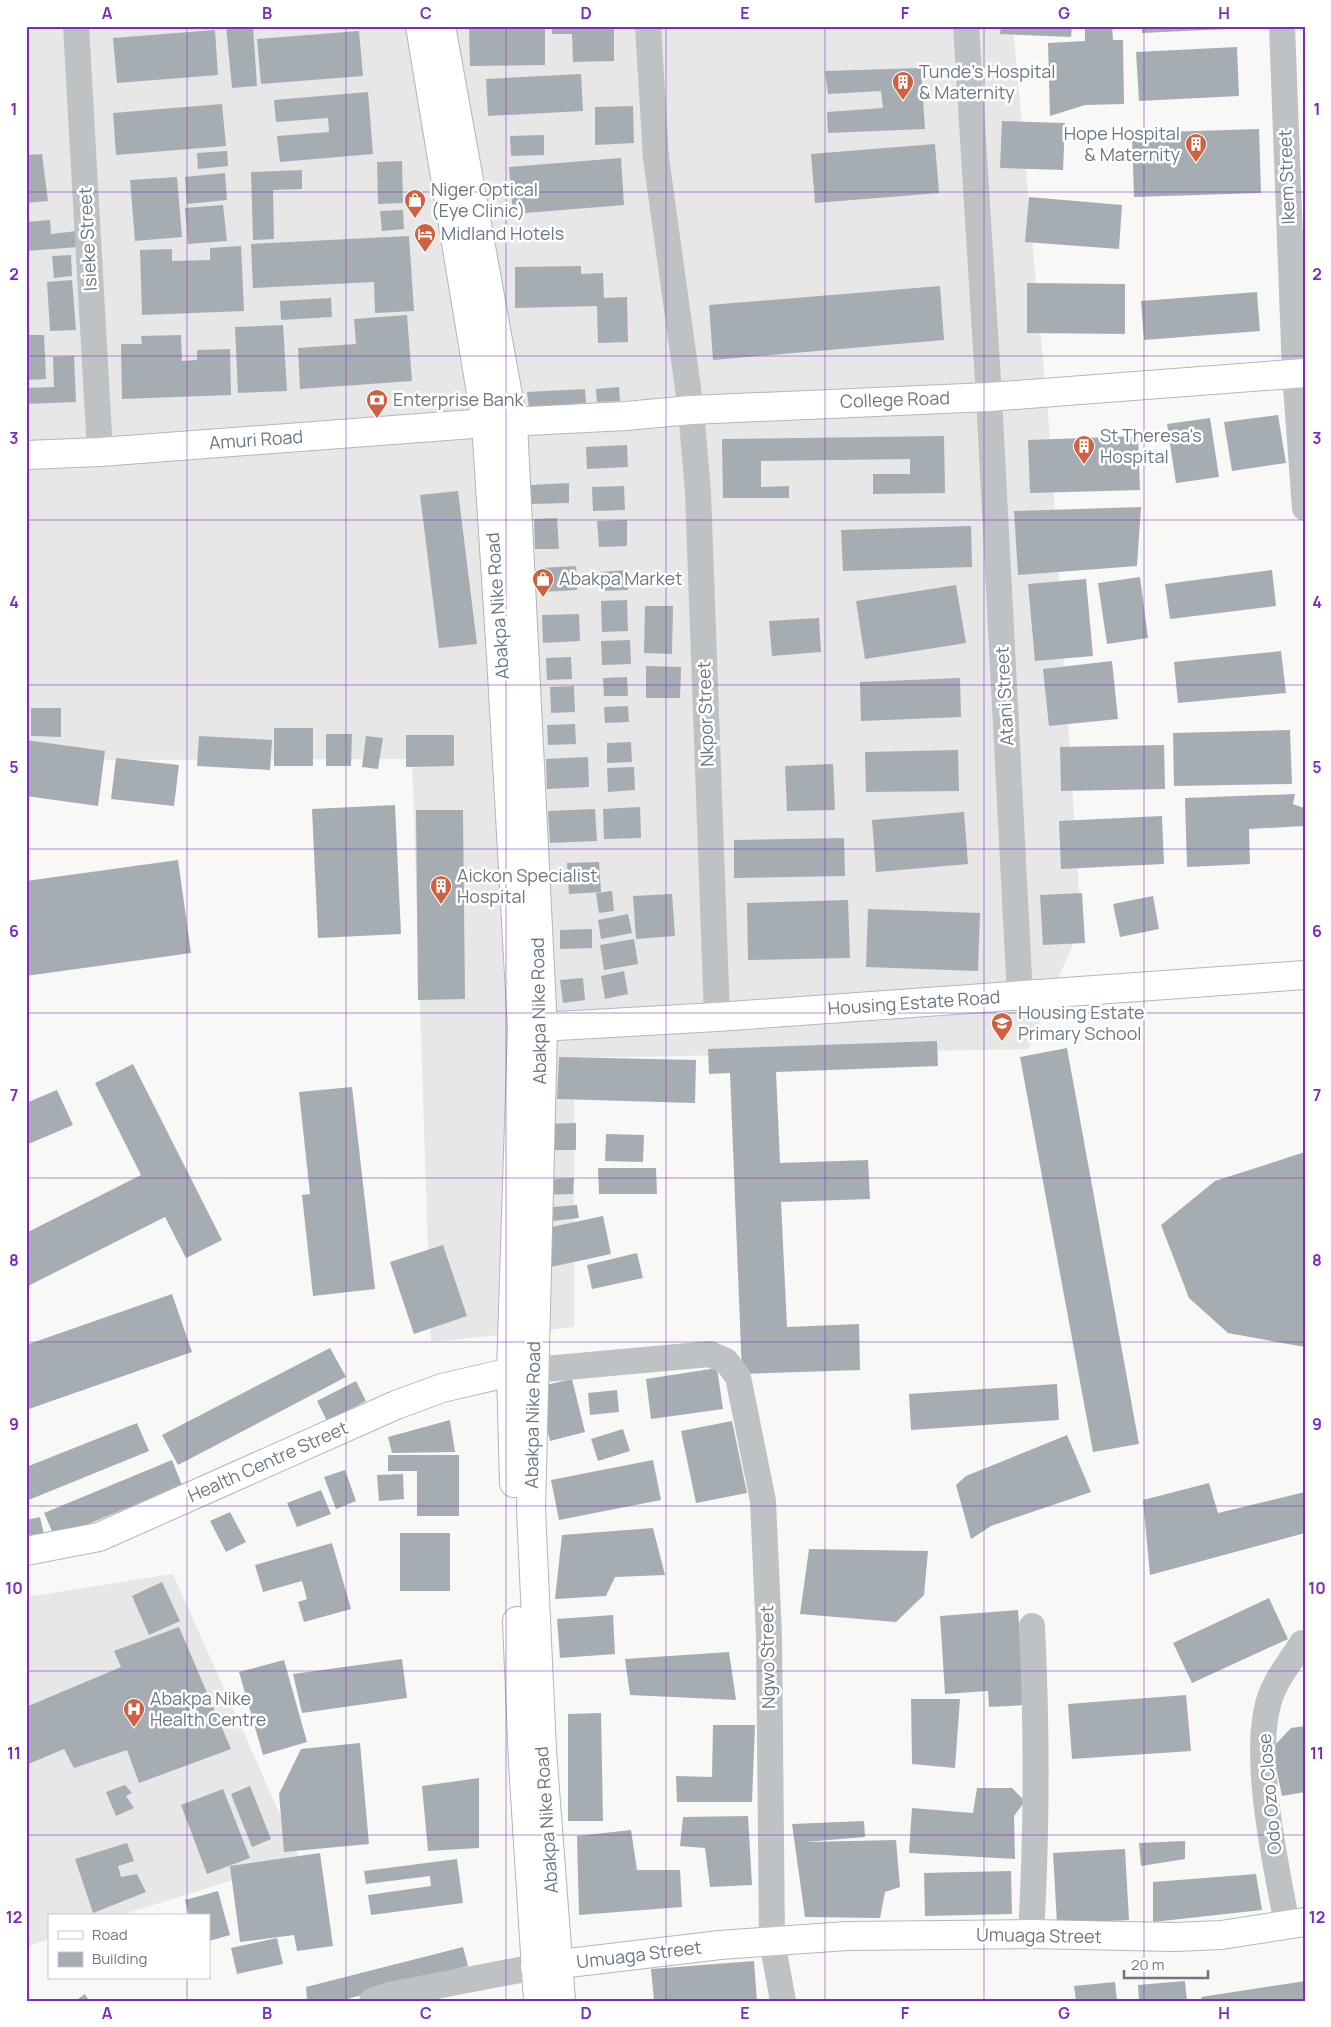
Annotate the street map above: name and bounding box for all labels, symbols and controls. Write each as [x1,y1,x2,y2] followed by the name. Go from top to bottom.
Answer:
[102,2,113,24] text: A
[262,2,272,24] text: B
[420,2,432,24] text: C
[580,2,592,24] text: D
[740,2,750,24] text: E
[901,2,910,24] text: F
[1058,2,1070,24] text: G
[1218,2,1230,24] text: H
[919,59,1056,104] place label: Tunde's Hospital & Maternity
[891,70,915,101] building icon: Tunde's Hospital & Maternity
[10,98,18,120] text: 1
[1313,98,1321,120] text: 1
[1064,121,1180,166] place label: Hope Hospital & Maternity
[1272,129,1300,225] street label: Ikem Street
[1184,132,1208,163] building icon: Hope Hospital & Maternity
[431,177,538,222] place label: Niger Optical (Eye Clinic)
[72,186,102,292] street label: Isieke Street
[403,188,427,219] shop icon: Niger Optical (Eye Clinic)
[441,221,564,245] place label: Midland Hotels
[413,222,437,253] hotel icon: Midland Hotels
[9,263,19,285] text: 2
[1312,263,1322,285] text: 2
[840,385,950,413] street label: College Road
[393,387,524,411] place label: Enterprise Bank
[365,388,389,419] bank icon: Enterprise Bank
[1100,423,1202,468] place label: St Theresa's Hospital
[208,424,304,454] street label: Amuri Road
[9,427,19,449] text: 3
[1312,427,1322,449] text: 3
[1072,434,1096,465] building icon: St Theresa's Hospital
[480,532,514,680] street label: Abakpa Nike Road
[559,566,682,590] place label: Abakpa Market
[531,567,555,598] shop icon: Abakpa Market
[9,591,19,613] text: 4
[1312,591,1322,613] text: 4
[989,646,1019,746] street label: Atani Street
[691,661,719,767] street label: Nkpor Street
[9,756,19,778] text: 5
[1312,756,1322,778] text: 5
[457,863,598,908] place label: Aickon Specialist Hospital
[429,874,453,905] building icon: Aickon Specialist Hospital
[9,920,19,942] text: 6
[1312,920,1322,942] text: 6
[525,937,551,1085] street label: Abakpa Nike Road
[827,984,1001,1020] street label: Housing Estate Road
[1018,1000,1145,1045] place label: Housing Estate Primary School
[990,1011,1014,1042] school or university icon: Housing Estate Primary School
[10,1084,18,1106] text: 7
[1313,1084,1321,1106] text: 7
[9,1249,19,1271] text: 8
[1312,1249,1322,1271] text: 8
[519,1341,545,1489] street label: Abakpa Nike Road
[9,1413,19,1435] text: 9
[1312,1413,1322,1435] text: 9
[184,1415,351,1507] street label: Health Centre Street
[5,1577,23,1599] text: 10
[1308,1577,1326,1599] text: 10
[754,1605,780,1709] street label: Ngwo Street
[150,1686,266,1731] place label: Abakpa Nike Health Centre
[122,1697,146,1728] hospital icon: Abakpa Nike Health Centre
[1252,1732,1286,1856] street label: Odo Ozo Close
[7,1742,21,1764] text: 11
[1310,1742,1324,1764] text: 11
[529,1746,563,1894] street label: Abakpa Nike Road
[6,1906,22,1928] text: 12
[1309,1906,1325,1928] text: 12
[48,1914,210,1980] legend
[976,1922,1102,1948] street label: Umuaga Street
[92,1924,128,1945] text: Road
[575,1934,703,1974] street label: Umuaga Street
[1124,1947,1207,1979] scale bar
[92,1948,147,1969] text: Building
[1131,1954,1164,1975] text: 20 m
[102,2002,113,2024] text: A
[262,2002,272,2024] text: B
[420,2002,432,2024] text: C
[580,2002,592,2024] text: D
[740,2002,750,2024] text: E
[901,2002,910,2024] text: F
[1058,2002,1070,2024] text: G
[1218,2002,1230,2024] text: H

